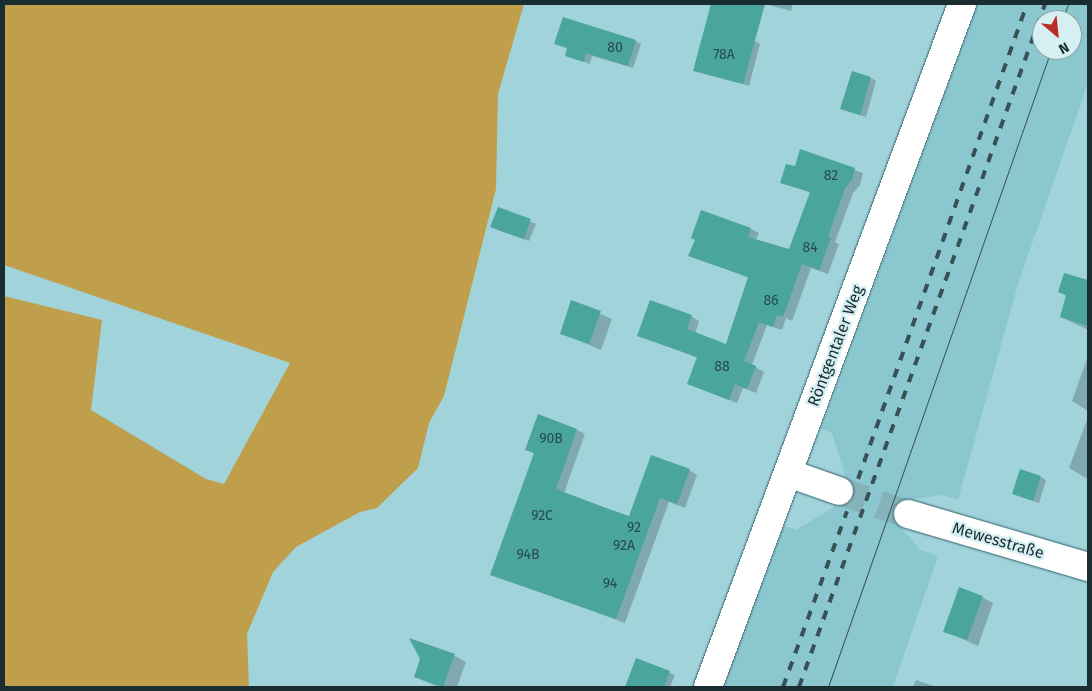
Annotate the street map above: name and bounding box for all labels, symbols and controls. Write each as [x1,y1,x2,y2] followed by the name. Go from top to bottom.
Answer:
[1032,10,1082,60] north arrow
[1056,38,1072,57] text: N
[607,40,623,56] house number: 80
[713,47,735,63] house number: 78A
[824,168,838,184] house number: 82
[802,240,818,256] house number: 84
[804,283,868,409] street label: Röntgentaler Weg
[763,293,779,309] house number: 86
[714,359,730,375] house number: 88
[539,431,563,447] house number: 90B
[531,508,553,524] house number: 92C
[950,519,1046,563] street label: Mewesstraße
[627,520,641,536] house number: 92
[613,538,635,554] house number: 92A
[516,547,540,563] house number: 94B
[603,576,617,592] house number: 94

